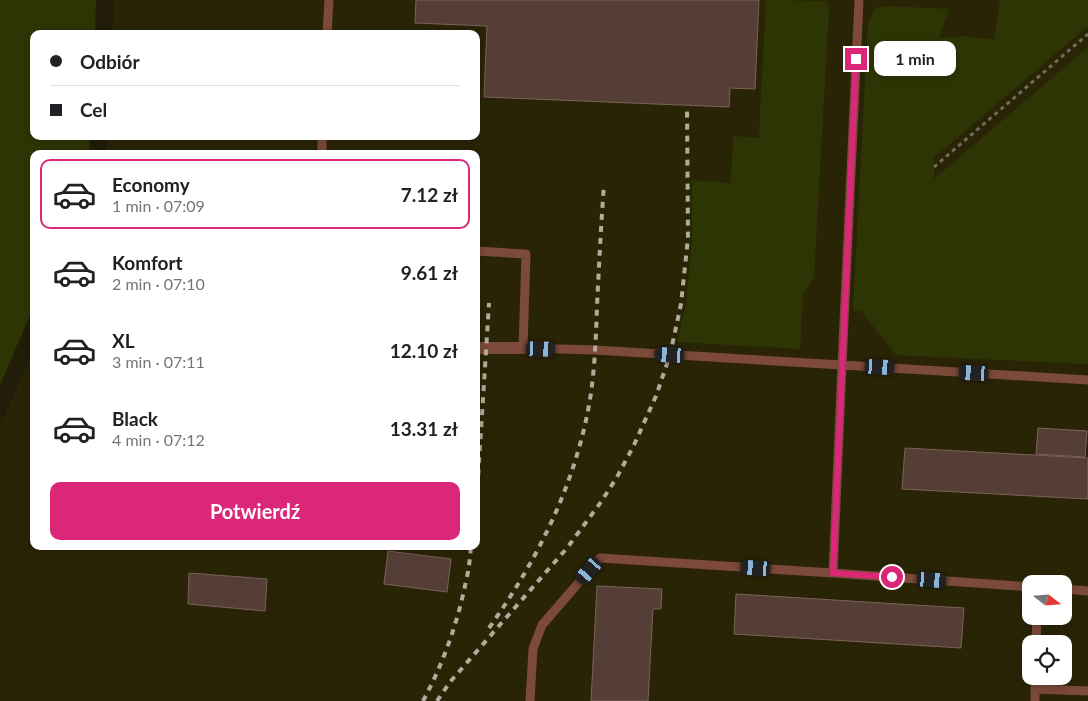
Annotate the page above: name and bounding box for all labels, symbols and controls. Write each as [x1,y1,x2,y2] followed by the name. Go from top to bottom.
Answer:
[874,42,956,76] callout: 1 min
[845,48,867,70] route end
[895,49,935,68] text: 1 min
[80,50,140,73] text: Odbiór
[80,98,107,121] text: Cel
[52,172,97,217] icon: car
[112,173,190,196] text: Economy
[401,183,458,206] text: 7.12 zł
[112,196,205,215] text: 1 min · 07:09
[52,250,97,295] icon: car
[112,251,183,274] text: Komfort
[401,261,458,284] text: 9.61 zł
[112,274,205,293] text: 2 min · 07:10
[52,328,97,373] icon: car
[112,329,135,352] text: XL
[390,339,458,362] text: 12.10 zł
[525,341,556,357] car
[654,347,685,363] car
[112,352,205,371] text: 3 min · 07:11
[864,359,895,375] car
[958,365,989,381] car
[52,406,97,451] icon: car
[112,407,158,430] text: Black
[390,417,458,440] text: 13.31 zł
[112,430,205,449] text: 4 min · 07:12
[50,482,460,540] button: Potwierdź
[573,555,604,587] car
[740,559,771,577] car
[881,566,903,588] route start
[916,571,947,589] car
[1022,575,1072,625] north arrow
[1022,575,1072,685] map controls
[1022,635,1072,685] button: locate

